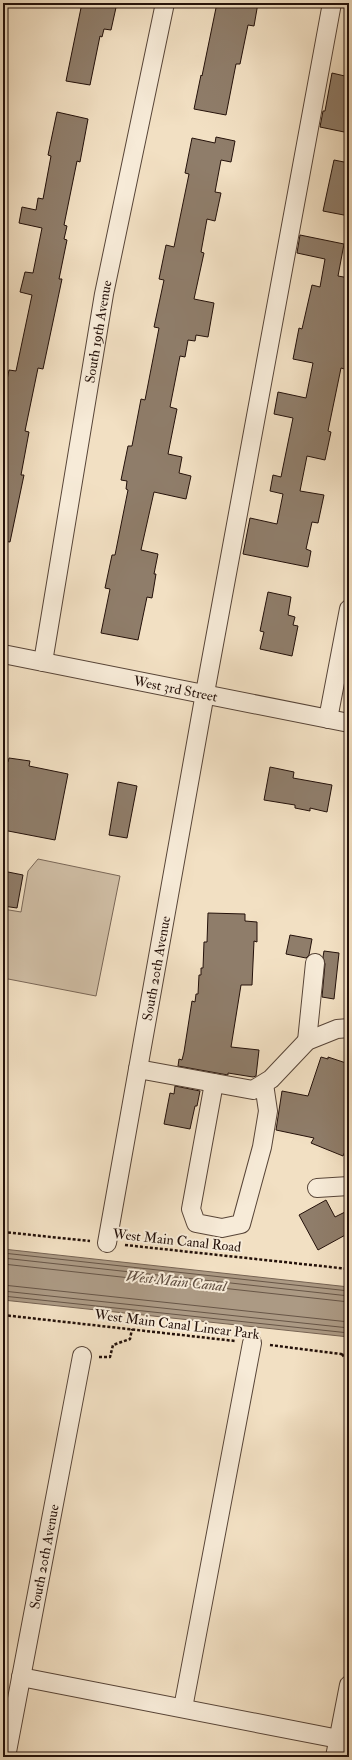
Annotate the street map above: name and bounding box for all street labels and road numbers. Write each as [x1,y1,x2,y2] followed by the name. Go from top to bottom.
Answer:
[81,278,116,384] street label: South 19th Avenue
[131,672,219,706] street label: West 3rd Street
[139,914,174,1022] street label: South 20th Avenue
[111,1225,242,1256] street label: West Main Canal Road
[93,1306,261,1343] street label: West Main Canal Linear Park
[26,1503,63,1610] street label: South 20th Avenue

